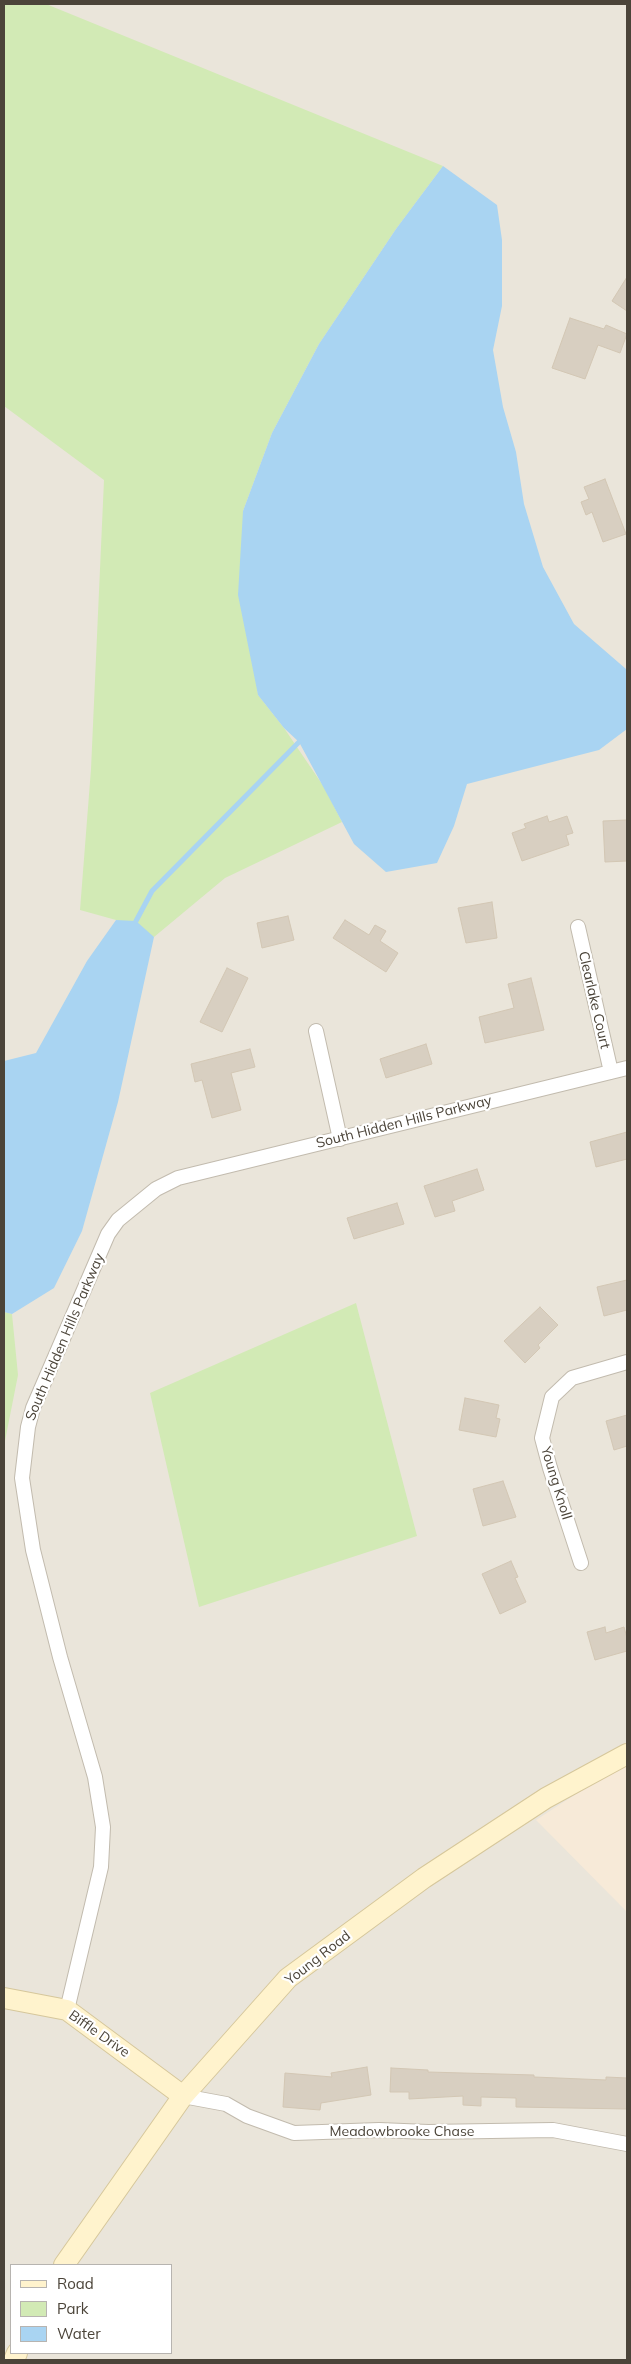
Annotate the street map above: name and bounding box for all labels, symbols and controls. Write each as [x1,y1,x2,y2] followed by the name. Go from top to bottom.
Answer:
[575,950,613,1050] street label: Clearlake Court
[315,1092,493,1152] street label: South Hidden Hills Parkway
[22,1251,108,1423] street label: South Hidden Hills Parkway
[537,1444,575,1522] street label: Young Knoll
[282,1927,354,1989] street label: Young Road
[65,2007,133,2061] street label: Biffle Drive
[330,2124,474,2140] street label: Meadowbrooke Chase
[10,2264,172,2354] legend
[57,2274,94,2293] text: Road
[57,2299,89,2318] text: Park
[57,2324,101,2343] text: Water

